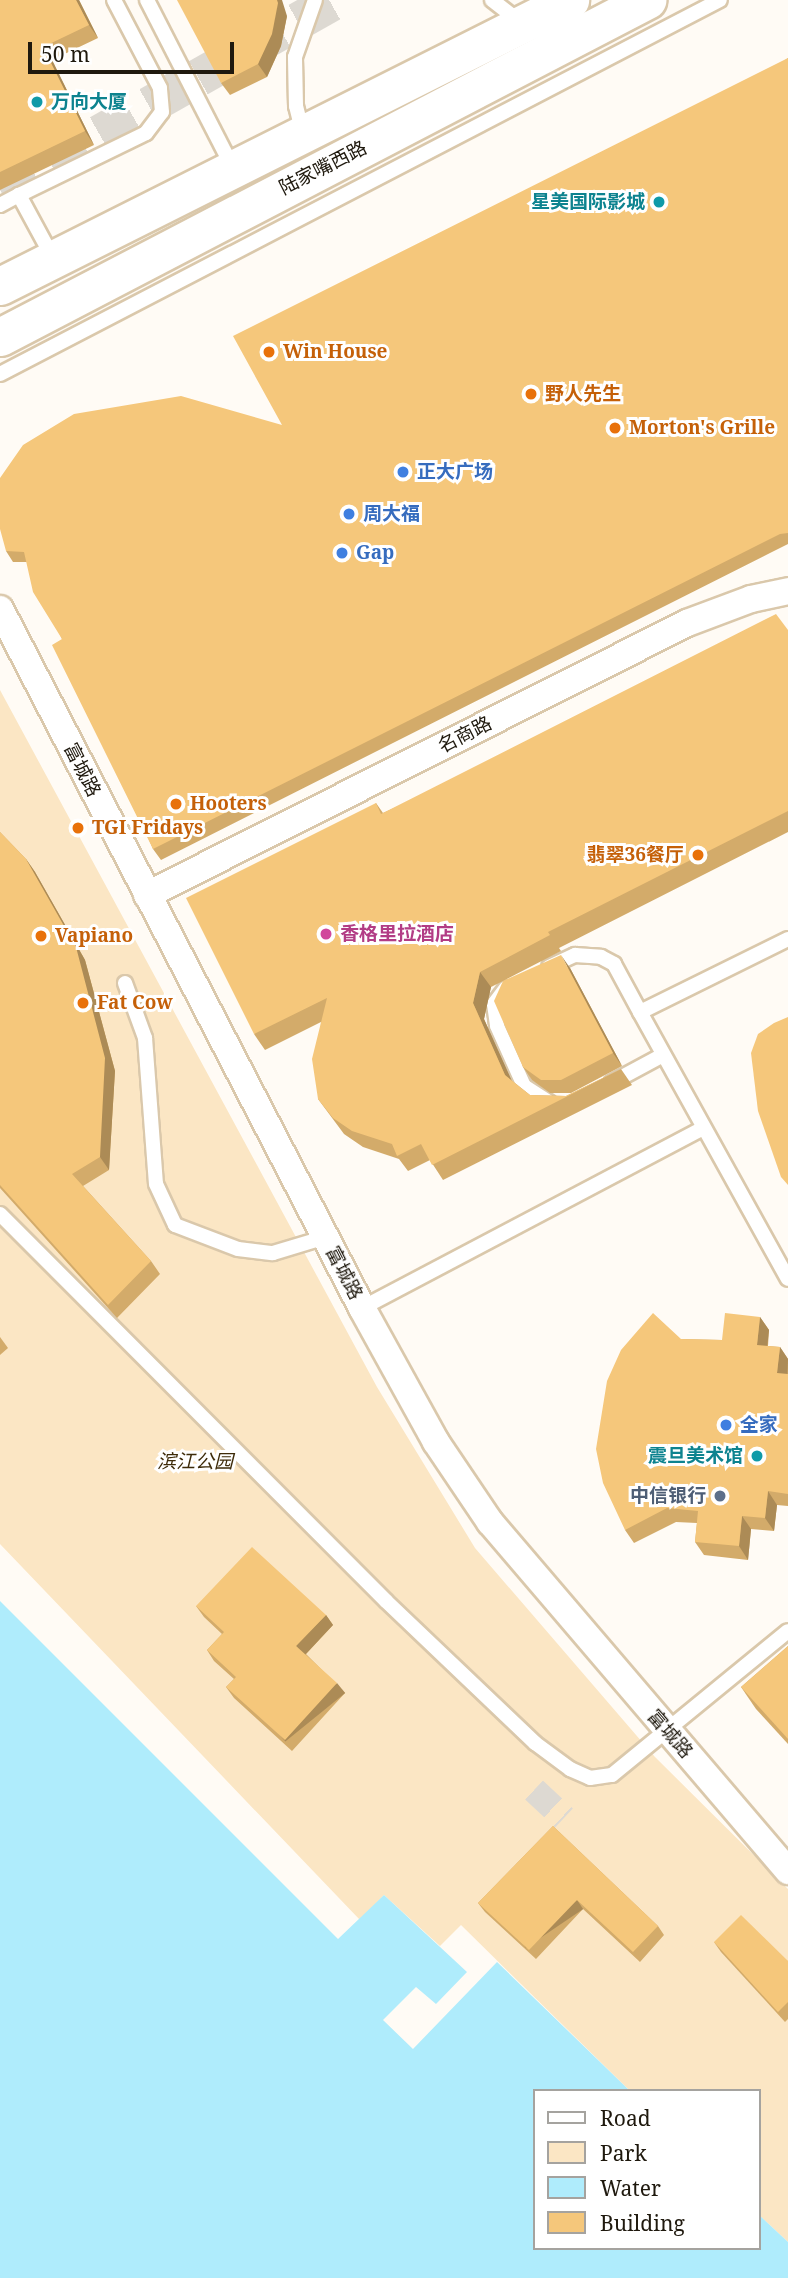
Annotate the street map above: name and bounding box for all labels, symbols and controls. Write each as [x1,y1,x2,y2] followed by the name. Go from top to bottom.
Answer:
[32,28,238,72] scale bar
[41,40,90,68] text: 50 m
[51,91,127,113] place label: 万向大厦
[29,94,45,110] marker: 万向大厦
[276,136,370,200] street label: 陆家嘴西路
[531,191,645,213] place label: 星美国际影城
[651,194,667,210] marker: 星美国际影城
[283,341,387,363] place label: Win House
[261,344,277,360] marker: Win House
[545,383,621,405] place label: 野人先生
[523,386,539,402] marker: 野人先生
[629,417,775,439] place label: Morton's Grille
[607,420,623,436] marker: Morton's Grille
[417,461,493,483] place label: 正大广场
[395,464,411,480] marker: 正大广场
[363,503,420,525] place label: 周大福
[341,506,357,522] marker: 周大福
[356,542,394,564] place label: Gap
[334,545,350,561] marker: Gap
[434,712,496,758] street label: 名商路
[59,739,105,801] street label: 富城路
[190,793,267,815] place label: Hooters
[168,796,184,812] marker: Hooters
[92,817,203,839] place label: TGI Fridays
[70,820,86,836] marker: TGI Fridays
[587,844,684,866] place label: 翡翠36餐厅
[690,847,706,863] marker: 翡翠36餐厅
[340,923,454,945] place label: 香格里拉酒店
[55,925,133,947] place label: Vapiano
[318,926,334,942] marker: 香格里拉酒店
[33,928,49,944] marker: Vapiano
[97,992,173,1014] place label: Fat Cow
[75,995,91,1011] marker: Fat Cow
[321,1242,367,1304] street label: 富城路
[740,1414,778,1436] place label: 全家
[718,1417,734,1433] marker: 全家
[648,1445,743,1467] place label: 震旦美术馆
[749,1448,765,1464] marker: 震旦美术馆
[157,1451,233,1473] park label: 滨江公园
[630,1485,706,1507] place label: 中信银行
[712,1488,728,1504] marker: 中信银行
[643,1705,697,1763] street label: 富城路
[532,2089,760,2250] legend
[600,2104,651,2132] text: Road
[600,2139,647,2167] text: Park
[600,2174,661,2202] text: Water
[600,2209,685,2237] text: Building

